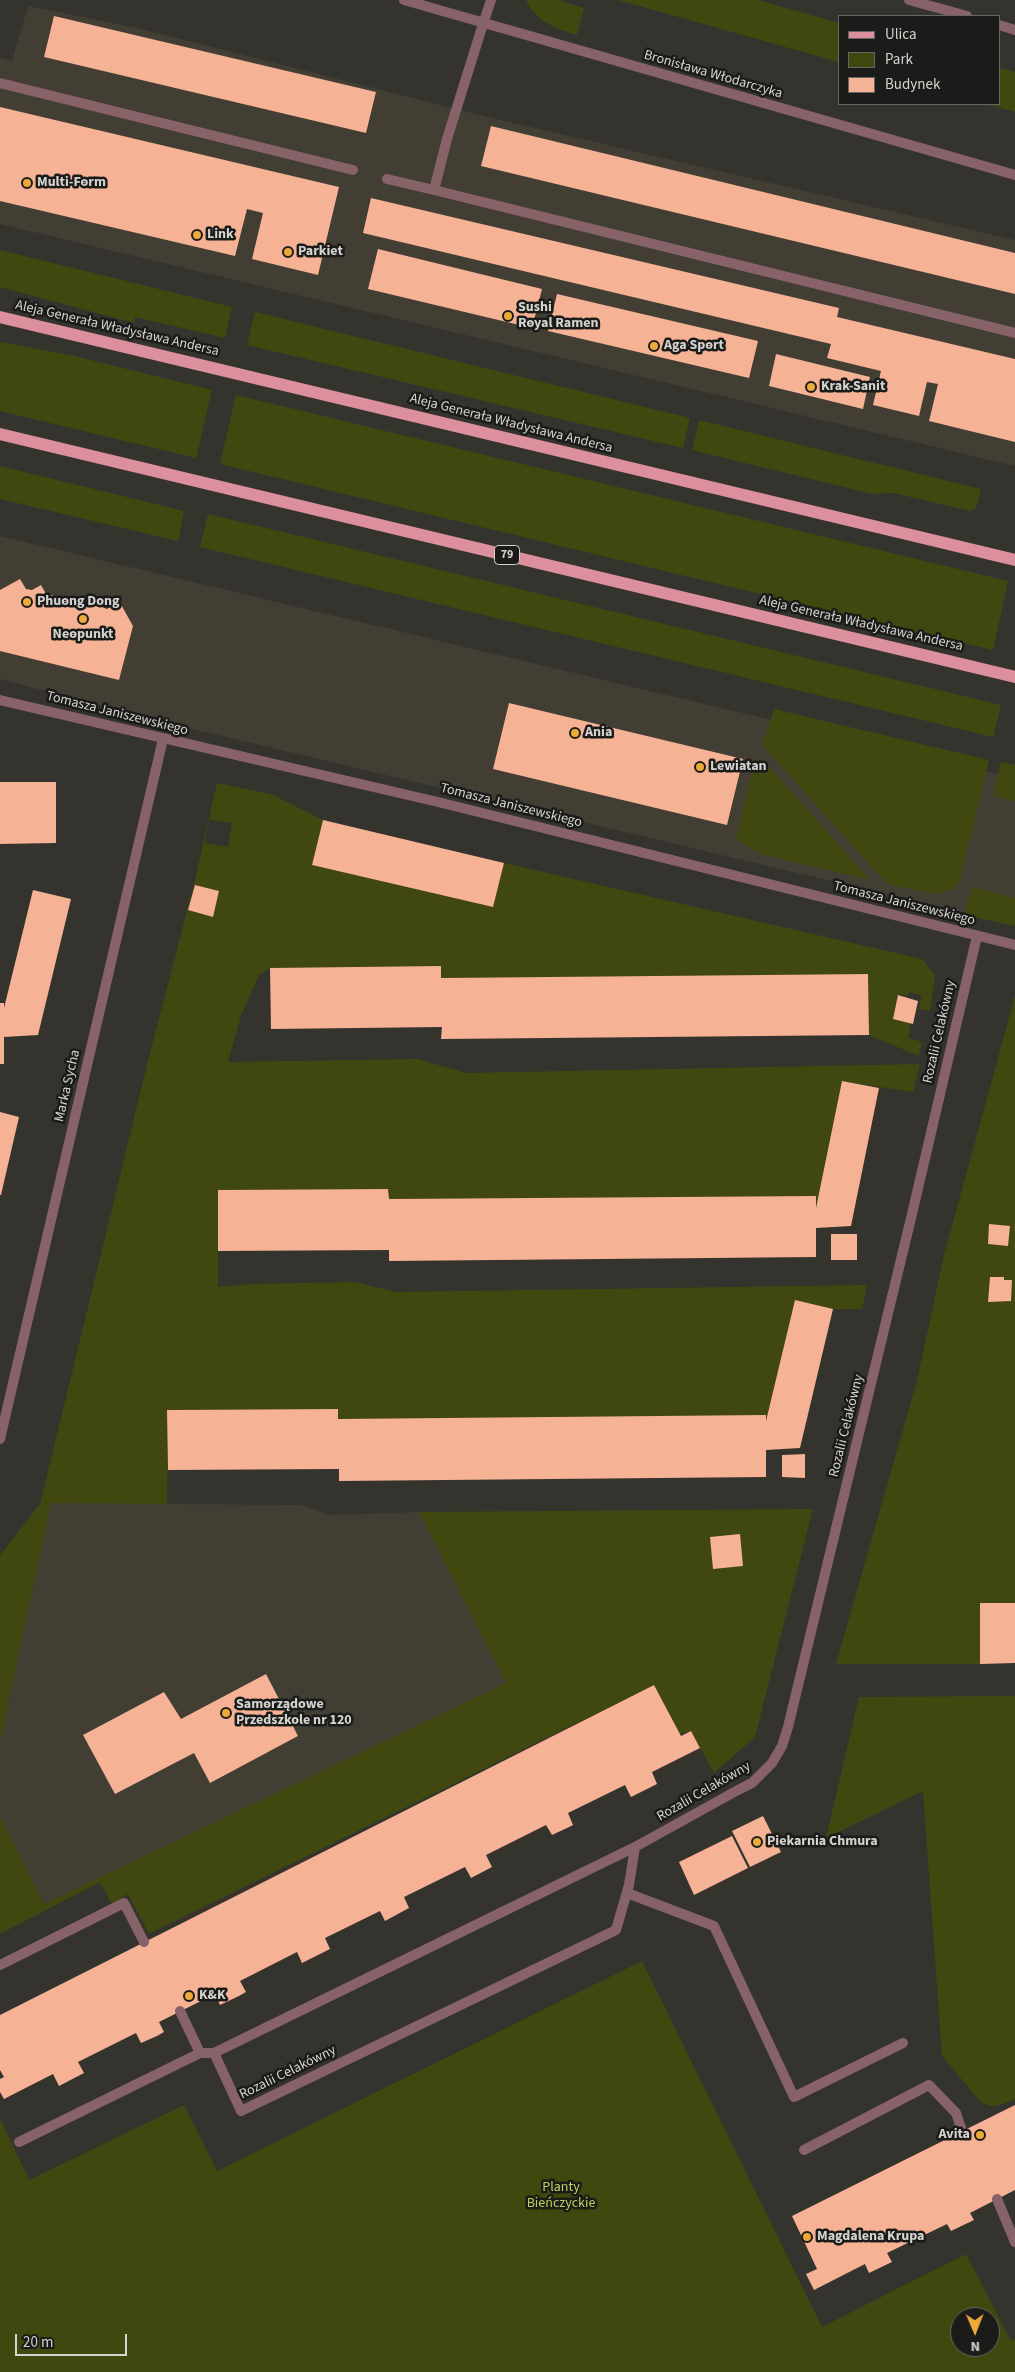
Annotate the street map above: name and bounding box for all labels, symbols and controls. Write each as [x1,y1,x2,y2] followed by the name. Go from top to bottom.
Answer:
[838,15,1000,105] legend
[885,24,916,45] text: Ulica
[642,47,784,103] street label: Bronisława Włodarczyka
[885,49,913,70] text: Park
[885,74,940,95] text: Budynek
[37,175,106,191] place label: Multi-Form
[21,177,33,189] marker: Multi-Form
[207,227,234,243] place label: Link
[191,229,203,241] marker: Link
[298,244,343,260] place label: Parkiet
[282,246,294,258] marker: Parkiet
[14,297,220,361] street label: Aleja Generała Władysława Andersa
[518,300,598,332] place label: Sushi Royal Ramen
[502,310,514,322] marker: Sushi Royal Ramen
[664,338,724,354] place label: Aga Sport
[648,340,660,352] marker: Aga Sport
[821,379,885,395] place label: Krak-Sanit
[805,381,817,393] marker: Krak-Sanit
[408,391,614,457] street label: Aleja Generała Władysława Andersa
[494,546,520,564] road number: 79
[758,592,964,656] street label: Aleja Generała Władysława Andersa
[37,594,119,610] place label: Phuong Dong
[21,596,33,608] marker: Phuong Dong
[77,613,89,625] marker: Neopunkt
[53,627,113,643] place label: Neopunkt
[44,688,190,740] street label: Tomasza Janiszewskiego
[585,725,612,741] place label: Ania
[569,727,581,739] marker: Ania
[710,759,767,775] place label: Lewiatan
[694,761,706,773] marker: Lewiatan
[438,780,584,832] street label: Tomasza Janiszewskiego
[831,878,977,930] street label: Tomasza Janiszewskiego
[920,979,960,1085] street label: Rozalii Celakówny
[52,1048,84,1124] street label: Marka Sycha
[826,1373,868,1479] street label: Rozalii Celakówny
[236,1697,352,1730] place label: Samorządowe Przedszkole nr 120
[220,1707,232,1719] marker: Samorządowe Przedszkole nr 120
[654,1758,754,1826] street label: Rozalii Celakówny
[767,1834,878,1850] place label: Piekarnia Chmura
[751,1836,763,1848] marker: Piekarnia Chmura
[199,1988,226,2004] place label: K&K
[183,1990,195,2002] marker: K&K
[237,2042,339,2104] street label: Rozalii Celakówny
[939,2127,970,2143] place label: Avita
[974,2129,986,2141] marker: Avita
[527,2180,595,2212] park label: Planty Bieńczyckie
[817,2229,924,2245] place label: Magdalena Krupa
[801,2231,813,2243] marker: Magdalena Krupa
[950,2307,1000,2357] north arrow
[18,2324,130,2356] scale bar
[23,2332,53,2353] text: 20 m
[970,2336,980,2356] text: N

